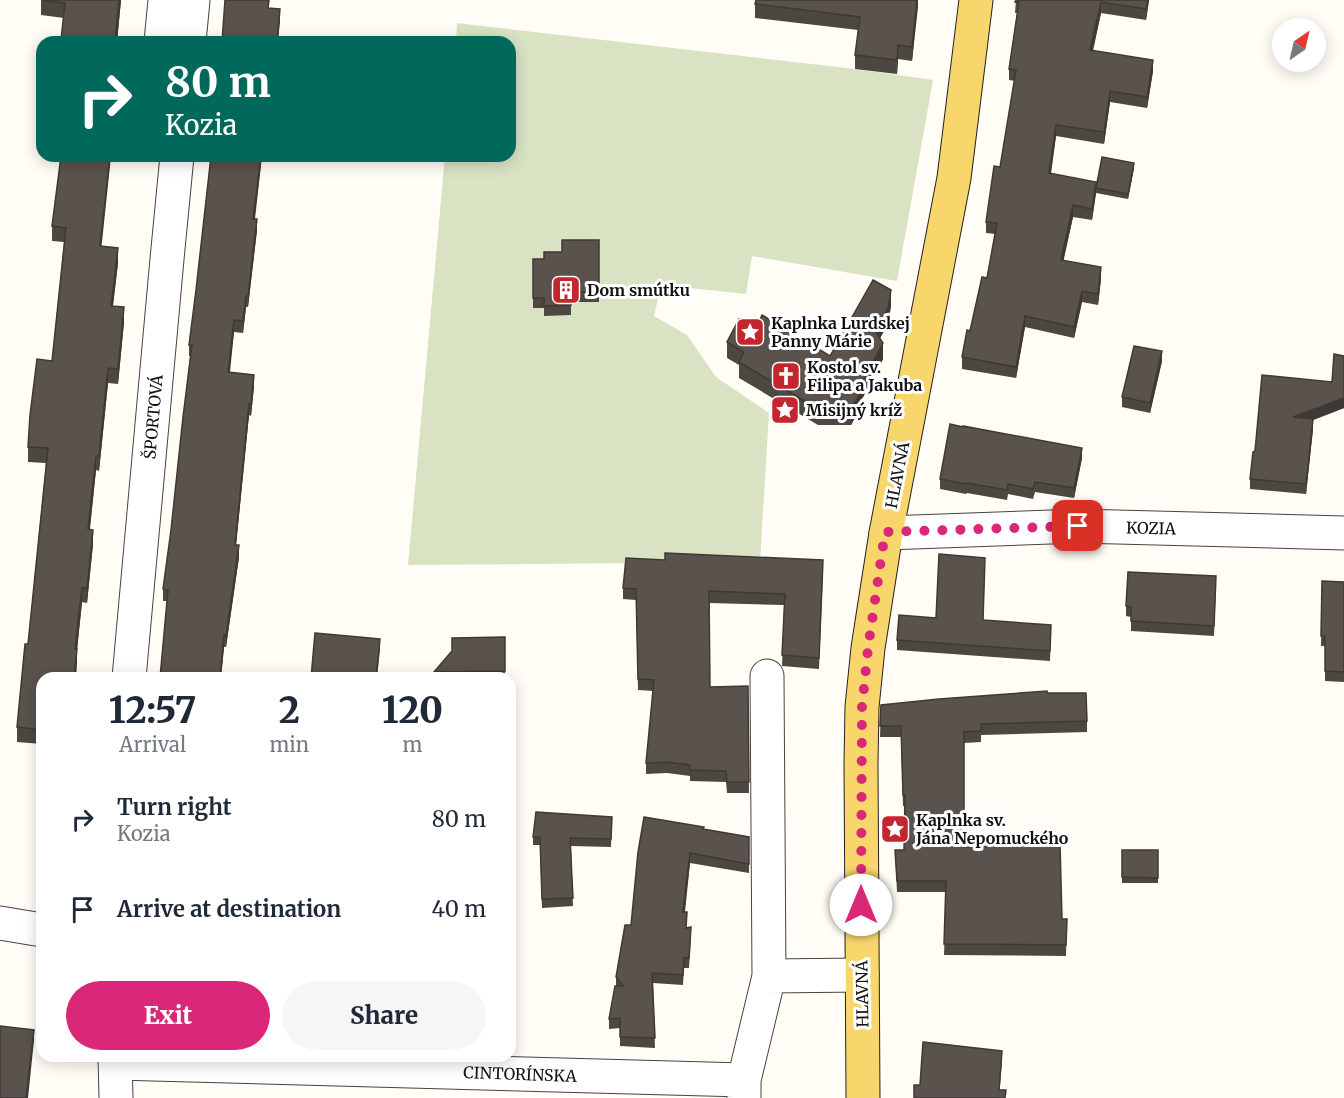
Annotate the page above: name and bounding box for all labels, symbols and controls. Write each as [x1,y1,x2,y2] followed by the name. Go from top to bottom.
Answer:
[1272,18,1326,72] north arrow
[1272,18,1326,72] map controls
[165,56,271,108] text: 80 m
[66,60,144,138] icon: right
[165,108,237,142] text: Kozia
[550,274,582,306] building icon: Dom smútku
[587,280,690,300] place label: Dom smútku
[771,313,910,351] place label: Kaplnka Lurdskej Panny Márie
[734,316,766,348] place icon: Kaplnka Lurdskej Panny Márie
[807,357,922,395] place label: Kostol sv. Filipa a Jakuba
[770,360,802,392] church icon: Kostol sv. Filipa a Jakuba
[139,373,167,460] street label: ŠPORTOVÁ
[769,394,801,426] place icon: Misijný kríž
[806,400,902,420] place label: Misijný kríž
[881,439,913,510] street label: HLAVNÁ
[1052,500,1103,551] pin
[1061,509,1094,542] icon: arrive
[1126,518,1177,538] street label: KOZIA
[109,688,197,733] text: 12:57
[279,688,300,733] text: 2
[382,688,443,733] text: 120
[119,732,186,757] text: Arrival
[269,732,309,757] text: min
[403,732,422,757] text: m
[117,793,231,821] text: Turn right
[66,803,99,836] icon: right
[432,805,486,833] text: 80 m
[915,810,1069,848] place label: Kaplnka sv. Jána Nepomuckého
[879,813,911,845] place icon: Kaplnka sv. Jána Nepomuckého
[117,821,170,846] text: Kozia
[829,873,893,937] position arrow
[66,893,99,926] icon: arrive
[117,895,341,923] text: Arrive at destination
[431,895,486,923] text: 40 m
[851,959,873,1028] street label: HLAVNÁ
[66,981,270,1050] button: Exit
[282,981,486,1050] button: Share
[463,1062,578,1086] street label: CINTORÍNSKA

